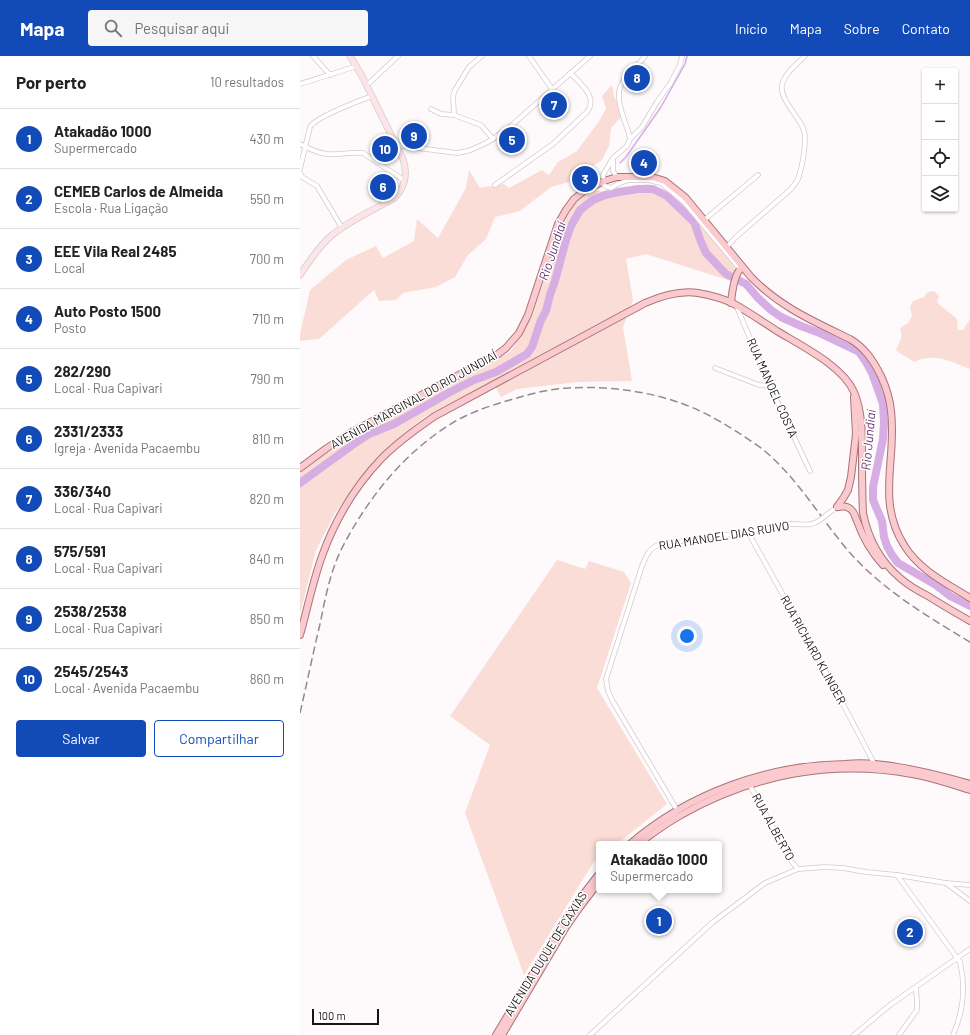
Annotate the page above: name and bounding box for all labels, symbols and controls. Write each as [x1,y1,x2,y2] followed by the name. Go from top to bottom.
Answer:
[88,10,368,46] search box
[20,17,64,40] text: Mapa
[102,17,124,39] icon: search
[134,19,229,37] text: Pesquisar aqui
[735,20,768,37] text: Início
[790,20,822,37] text: Mapa
[844,20,880,37] text: Sobre
[902,20,950,37] text: Contato
[624,63,650,93] pin: 8
[922,68,958,212] map controls
[922,68,958,104] button: +
[16,72,86,92] text: Por perto
[210,74,284,90] text: 10 resultados
[541,90,567,120] pin: 7
[922,104,958,140] button: −
[401,121,427,151] pin: 9
[54,122,152,140] text: Atakadão 1000
[499,125,525,155] pin: 5
[27,131,31,147] text: 1
[249,131,284,147] text: 430 m
[372,134,398,164] pin: 10
[54,140,137,156] text: Supermercado
[922,140,958,176] button: locate
[631,148,657,178] pin: 4
[572,164,598,194] pin: 3
[370,172,396,202] pin: 6
[922,176,958,212] button: layers
[54,182,223,200] text: CEMEB Carlos de Almeida
[25,191,33,207] text: 2
[250,191,284,207] text: 550 m
[54,200,168,216] text: Escola · Rua Ligação
[535,218,569,282] water label: Rio Jundiaí
[54,242,177,260] text: EEE Vila Real 2485
[25,251,33,267] text: 3
[250,251,284,267] text: 700 m
[54,260,85,276] text: Local
[54,302,161,320] text: Auto Posto 1500
[25,311,33,327] text: 4
[253,311,284,327] text: 710 m
[54,320,86,336] text: Posto
[745,336,801,440] street label: RUA MANOEL COSTA
[328,347,499,451] street label: AVENIDA MARGINAL DO RIO JUNDIAÍ
[54,362,111,380] text: 282/290
[25,371,33,387] text: 5
[250,371,284,387] text: 790 m
[54,380,163,396] text: Local · Rua Capivari
[857,408,879,471] water label: Rio Jundiaí
[54,422,123,440] text: 2331/2333
[26,431,32,447] text: 6
[252,431,284,447] text: 810 m
[54,440,200,456] text: Igreja · Avenida Pacaembu
[54,482,111,500] text: 336/340
[26,491,32,507] text: 7
[250,491,284,507] text: 820 m
[54,500,163,516] text: Local · Rua Capivari
[658,518,790,552] street label: RUA MANOEL DIAS RUIVO
[54,542,106,560] text: 575/591
[25,551,33,567] text: 8
[249,551,284,567] text: 840 m
[54,560,163,576] text: Local · Rua Capivari
[778,593,850,706] street label: RUA RICHARD KLINGER
[54,602,127,620] text: 2538/2538
[26,611,32,627] text: 9
[250,611,284,627] text: 850 m
[54,620,163,636] text: Local · Rua Capivari
[677,626,697,646] your location
[54,662,128,680] text: 2545/2543
[23,671,35,687] text: 10
[250,671,284,687] text: 860 m
[54,680,199,696] text: Local · Avenida Pacaembu
[16,720,146,757] button: Salvar
[154,720,284,757] button: Compartilhar
[750,790,798,863] street label: RUA ALBERTO
[596,841,722,893] popup
[610,850,708,868] text: Atakadão 1000
[610,868,693,884] text: Supermercado
[501,889,589,1018] street label: AVENIDA DUQUE DE CAXIAS
[646,906,672,936] pin: 1
[897,917,923,947] pin: 2
[312,1007,379,1026] scale bar
[318,1009,346,1022] text: 100 m

